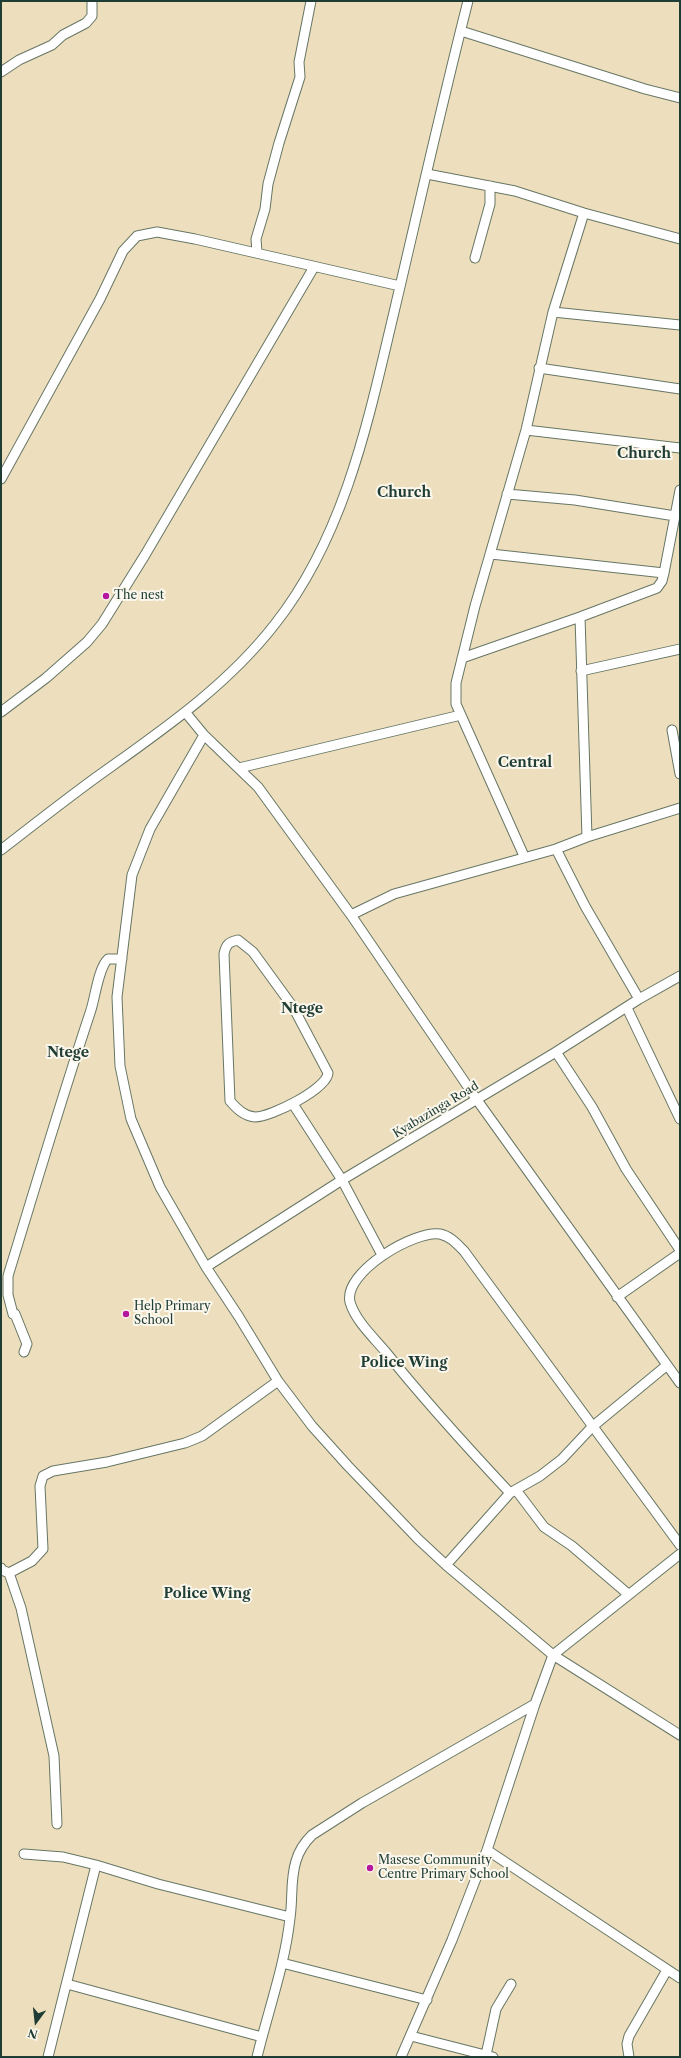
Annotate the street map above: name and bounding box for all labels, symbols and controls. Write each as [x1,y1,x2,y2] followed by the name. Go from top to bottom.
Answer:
[617,446,671,462] district label: Church
[377,485,431,501] district label: Church
[114,589,164,603] place label: The nest
[101,591,111,601] marker: The nest
[498,755,552,771] district label: Central
[281,1001,323,1017] district label: Ntege
[47,1045,89,1061] district label: Ntege
[391,1079,481,1141] street label: Kyabazinga Road
[134,1300,211,1328] place label: Help Primary School
[121,1309,131,1319] marker: Help Primary School
[360,1355,448,1371] district label: Police Wing
[163,1586,251,1602] district label: Police Wing
[378,1854,509,1882] place label: Masese Community Centre Primary School
[365,1863,375,1873] marker: Masese Community Centre Primary School
[16,2002,56,2042] north arrow
[26,2026,39,2042] text: N

